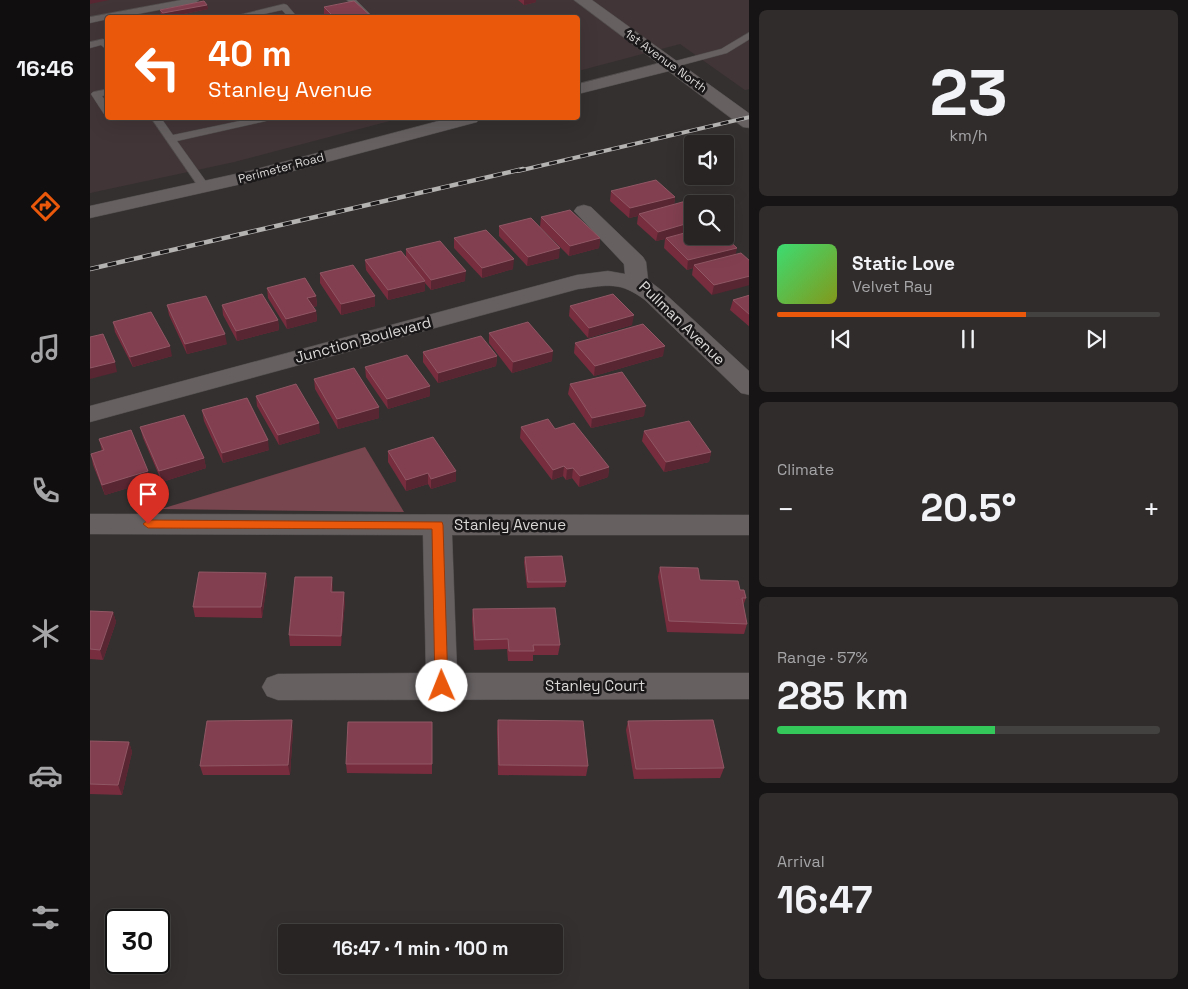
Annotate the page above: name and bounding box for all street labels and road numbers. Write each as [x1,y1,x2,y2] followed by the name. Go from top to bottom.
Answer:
[622,26,710,96] street label: 1st Avenue North
[236,149,326,187] street label: Perimeter Road
[635,277,730,369] street label: Pullman Avenue
[292,312,433,367] street label: Junction Boulevard
[454,515,566,534] street label: Stanley Avenue
[545,676,645,695] street label: Stanley Court

